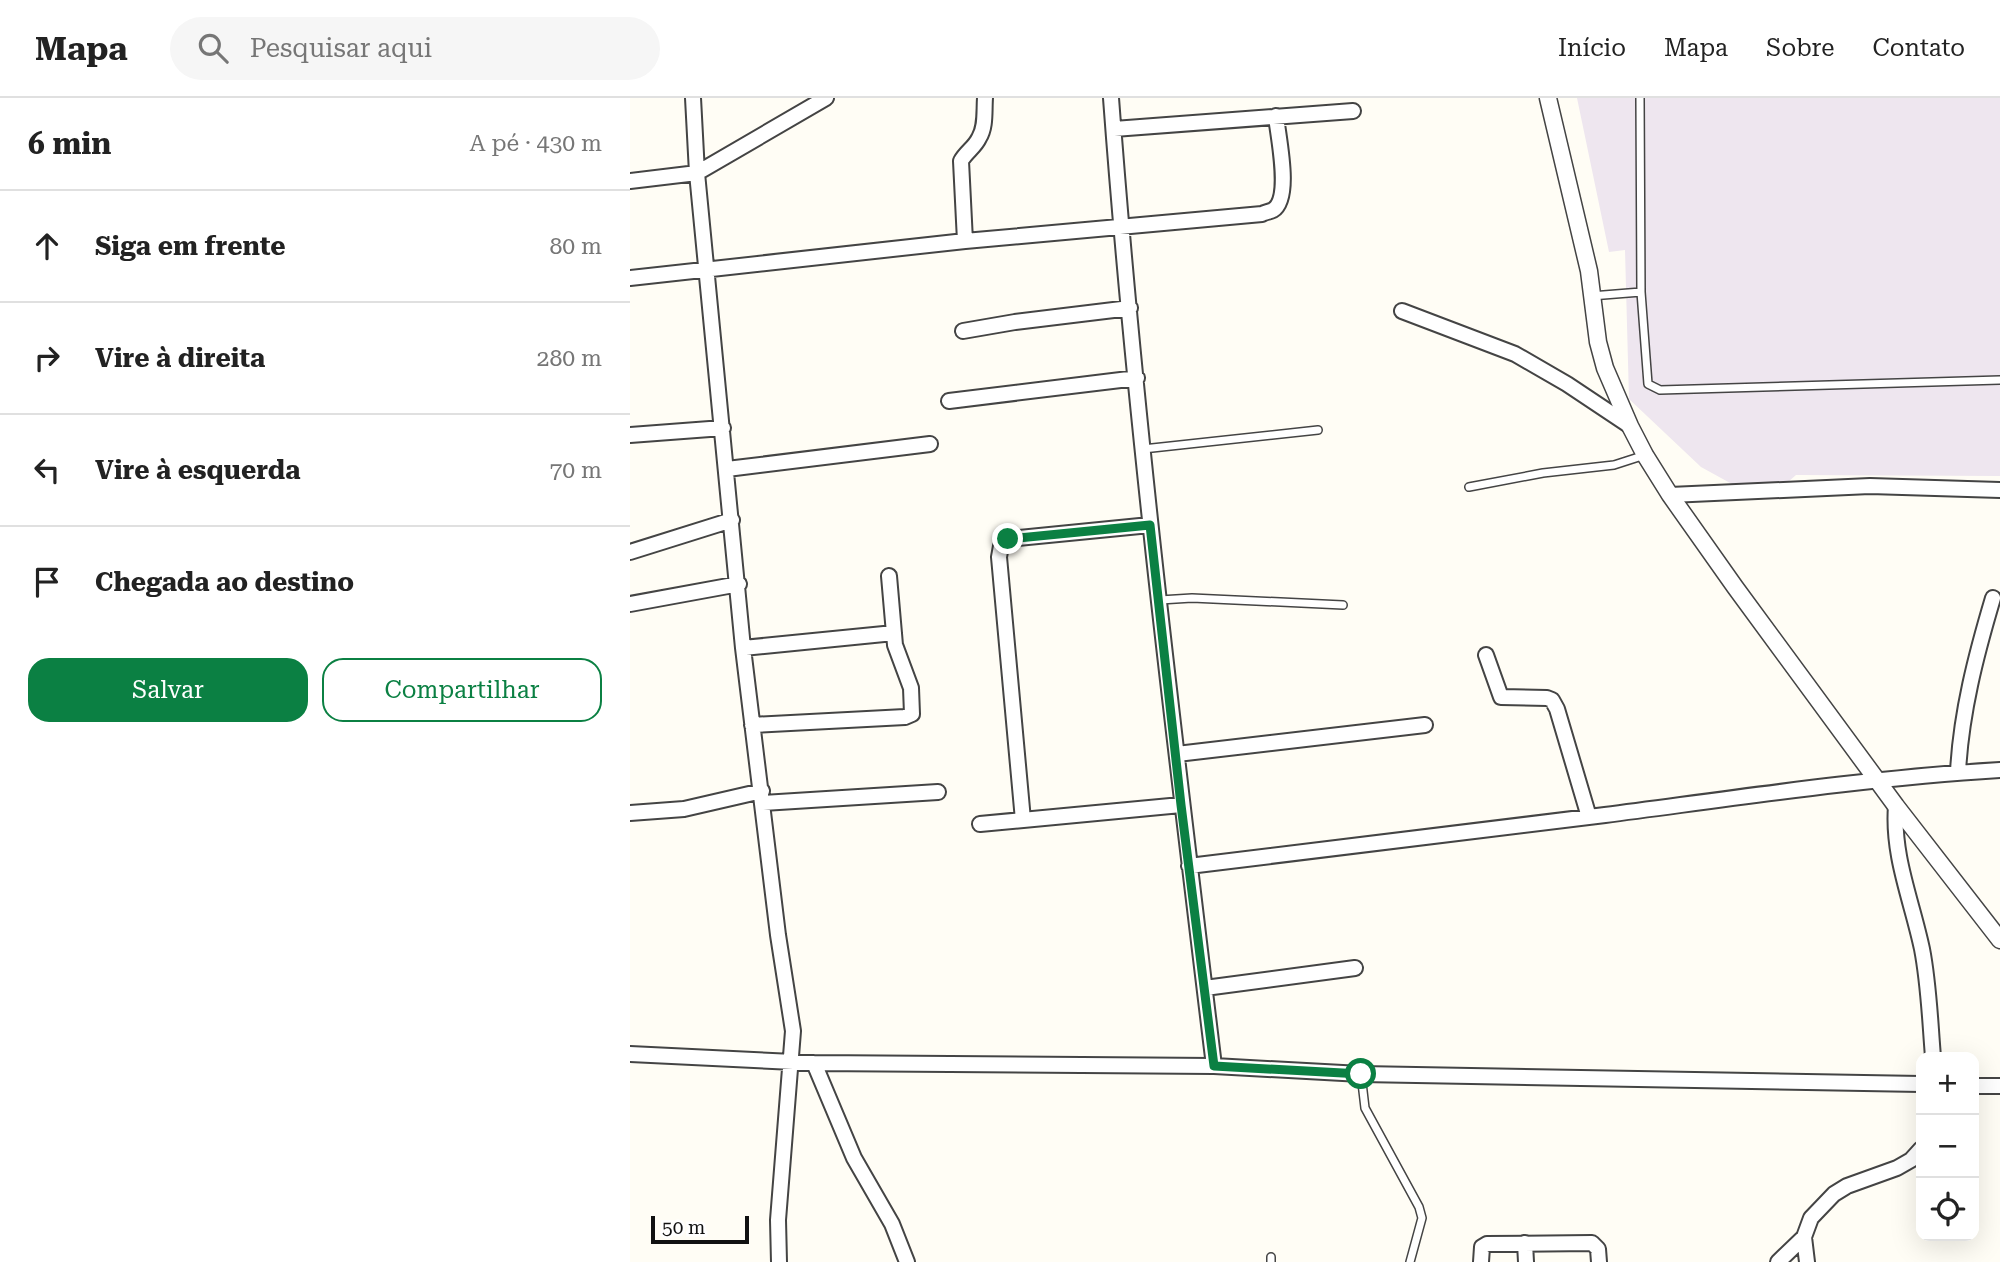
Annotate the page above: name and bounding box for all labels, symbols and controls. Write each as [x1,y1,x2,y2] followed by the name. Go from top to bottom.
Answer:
[170,17,660,80] search box
[35,29,128,68] text: Mapa
[194,29,232,67] icon: search
[250,33,432,63] text: Pesquisar aqui
[1558,34,1626,62] text: Início
[1664,34,1728,62] text: Mapa
[1766,34,1834,62] text: Sobre
[1872,34,1965,62] text: Contato
[28,126,111,161] text: 6 min
[470,130,602,157] text: A pé · 430 m
[28,227,66,265] icon: ahead
[95,231,285,261] text: Siga em frente
[549,233,602,260] text: 80 m
[28,339,66,377] icon: right
[95,343,265,373] text: Vire à direita
[537,345,602,372] text: 280 m
[28,451,66,489] icon: left
[95,455,300,485] text: Vire à esquerda
[549,457,602,484] text: 70 m
[992,523,1023,554] route end
[28,563,66,601] icon: arrive
[95,567,354,597] text: Chegada ao destino
[28,658,308,722] button: Salvar
[322,658,602,722] button: Compartilhar
[1916,1052,1979,1241] map controls
[1916,1052,1979,1115] button: +
[1345,1058,1376,1089] route start
[1916,1115,1979,1178] button: −
[1916,1178,1979,1241] button: locate
[651,1213,749,1245] scale bar
[662,1216,705,1239] text: 50 m

